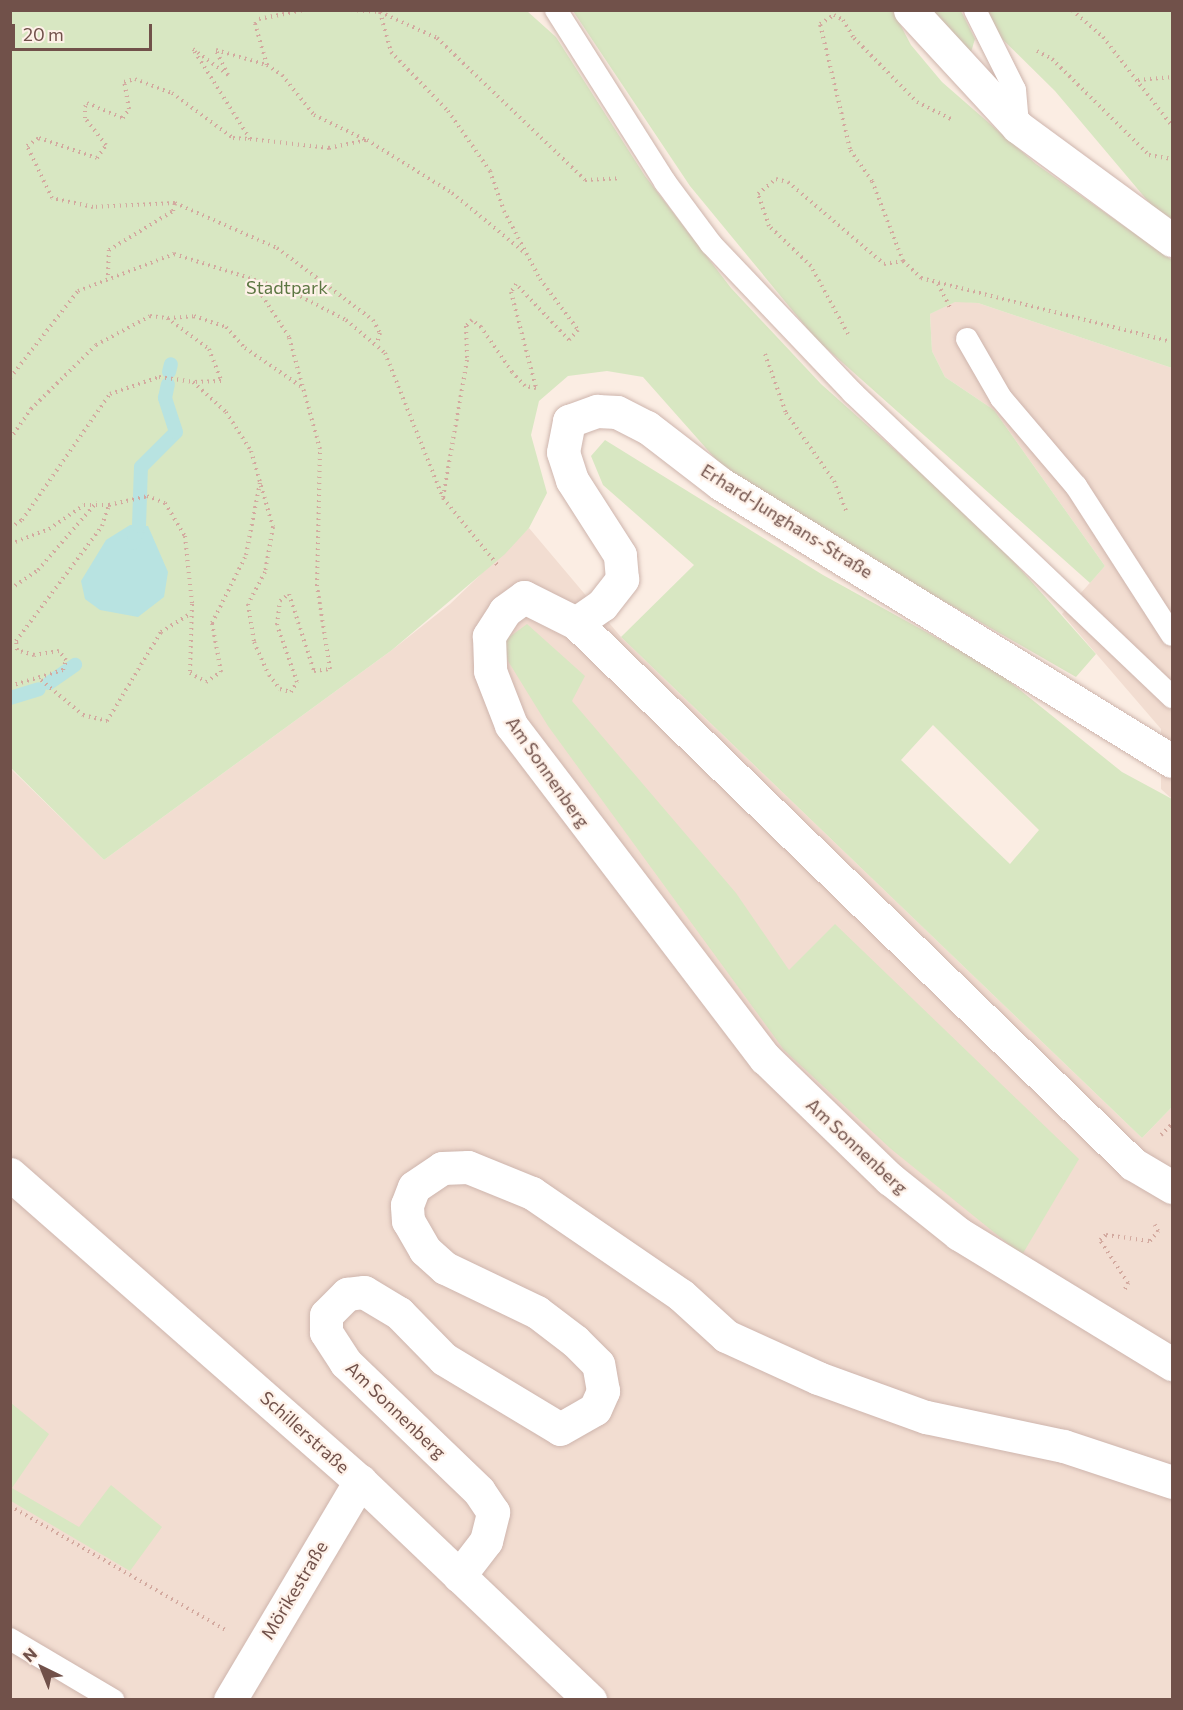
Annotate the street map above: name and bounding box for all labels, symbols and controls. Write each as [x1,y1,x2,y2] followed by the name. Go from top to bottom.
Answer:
[15,12,154,50] scale bar
[23,23,64,45] text: 20 m
[246,276,328,298] park label: Stadtpark
[697,459,877,583] street label: Erhard-Junghans-Straße
[502,712,594,832] street label: Am Sonnenberg
[802,1094,912,1198] street label: Am Sonnenberg
[342,1357,450,1463] street label: Am Sonnenberg
[256,1386,354,1478] street label: Schillerstraße
[256,1537,332,1643] street label: Mörikestraße
[12,1638,72,1698] north arrow
[19,1643,40,1666] text: N

